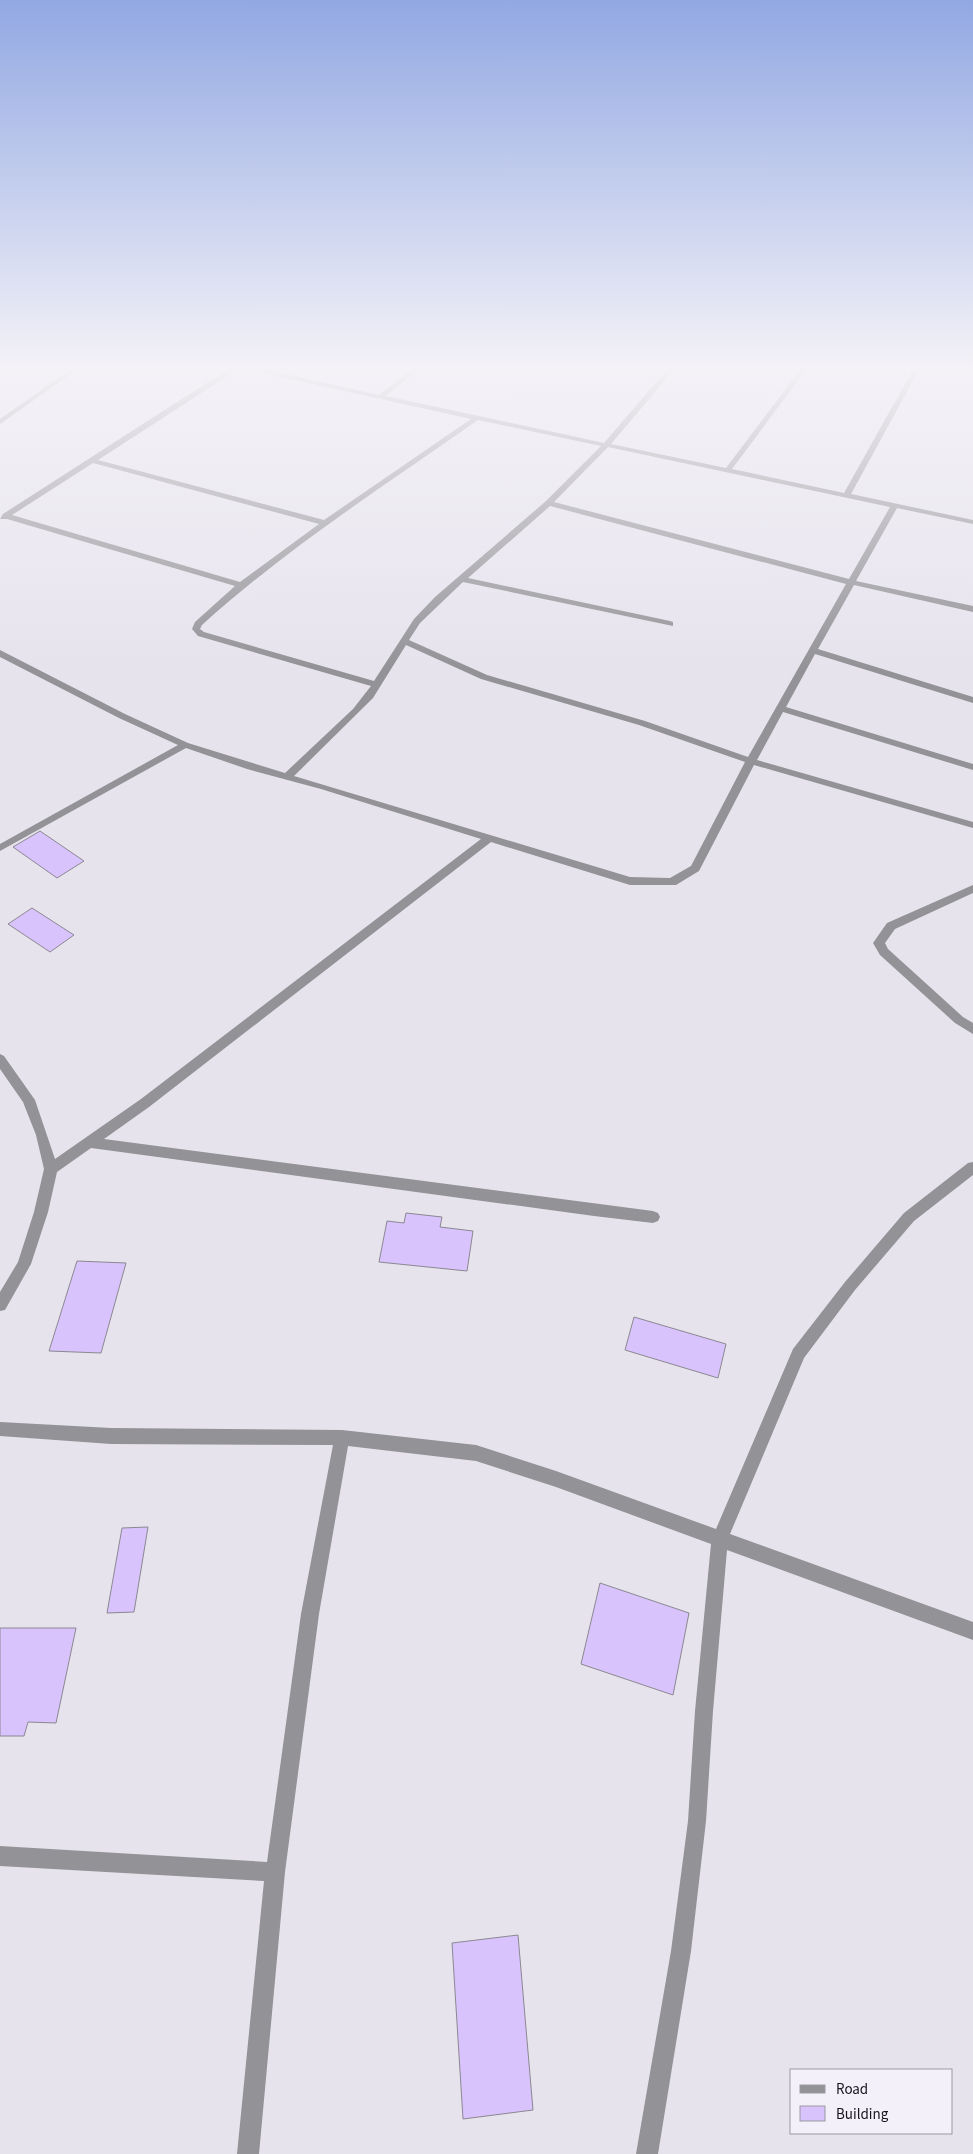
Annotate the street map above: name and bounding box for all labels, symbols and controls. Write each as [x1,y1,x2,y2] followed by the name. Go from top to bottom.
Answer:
[790,2069,953,2134] legend
[836,2079,868,2100] text: Road
[836,2104,889,2125] text: Building

